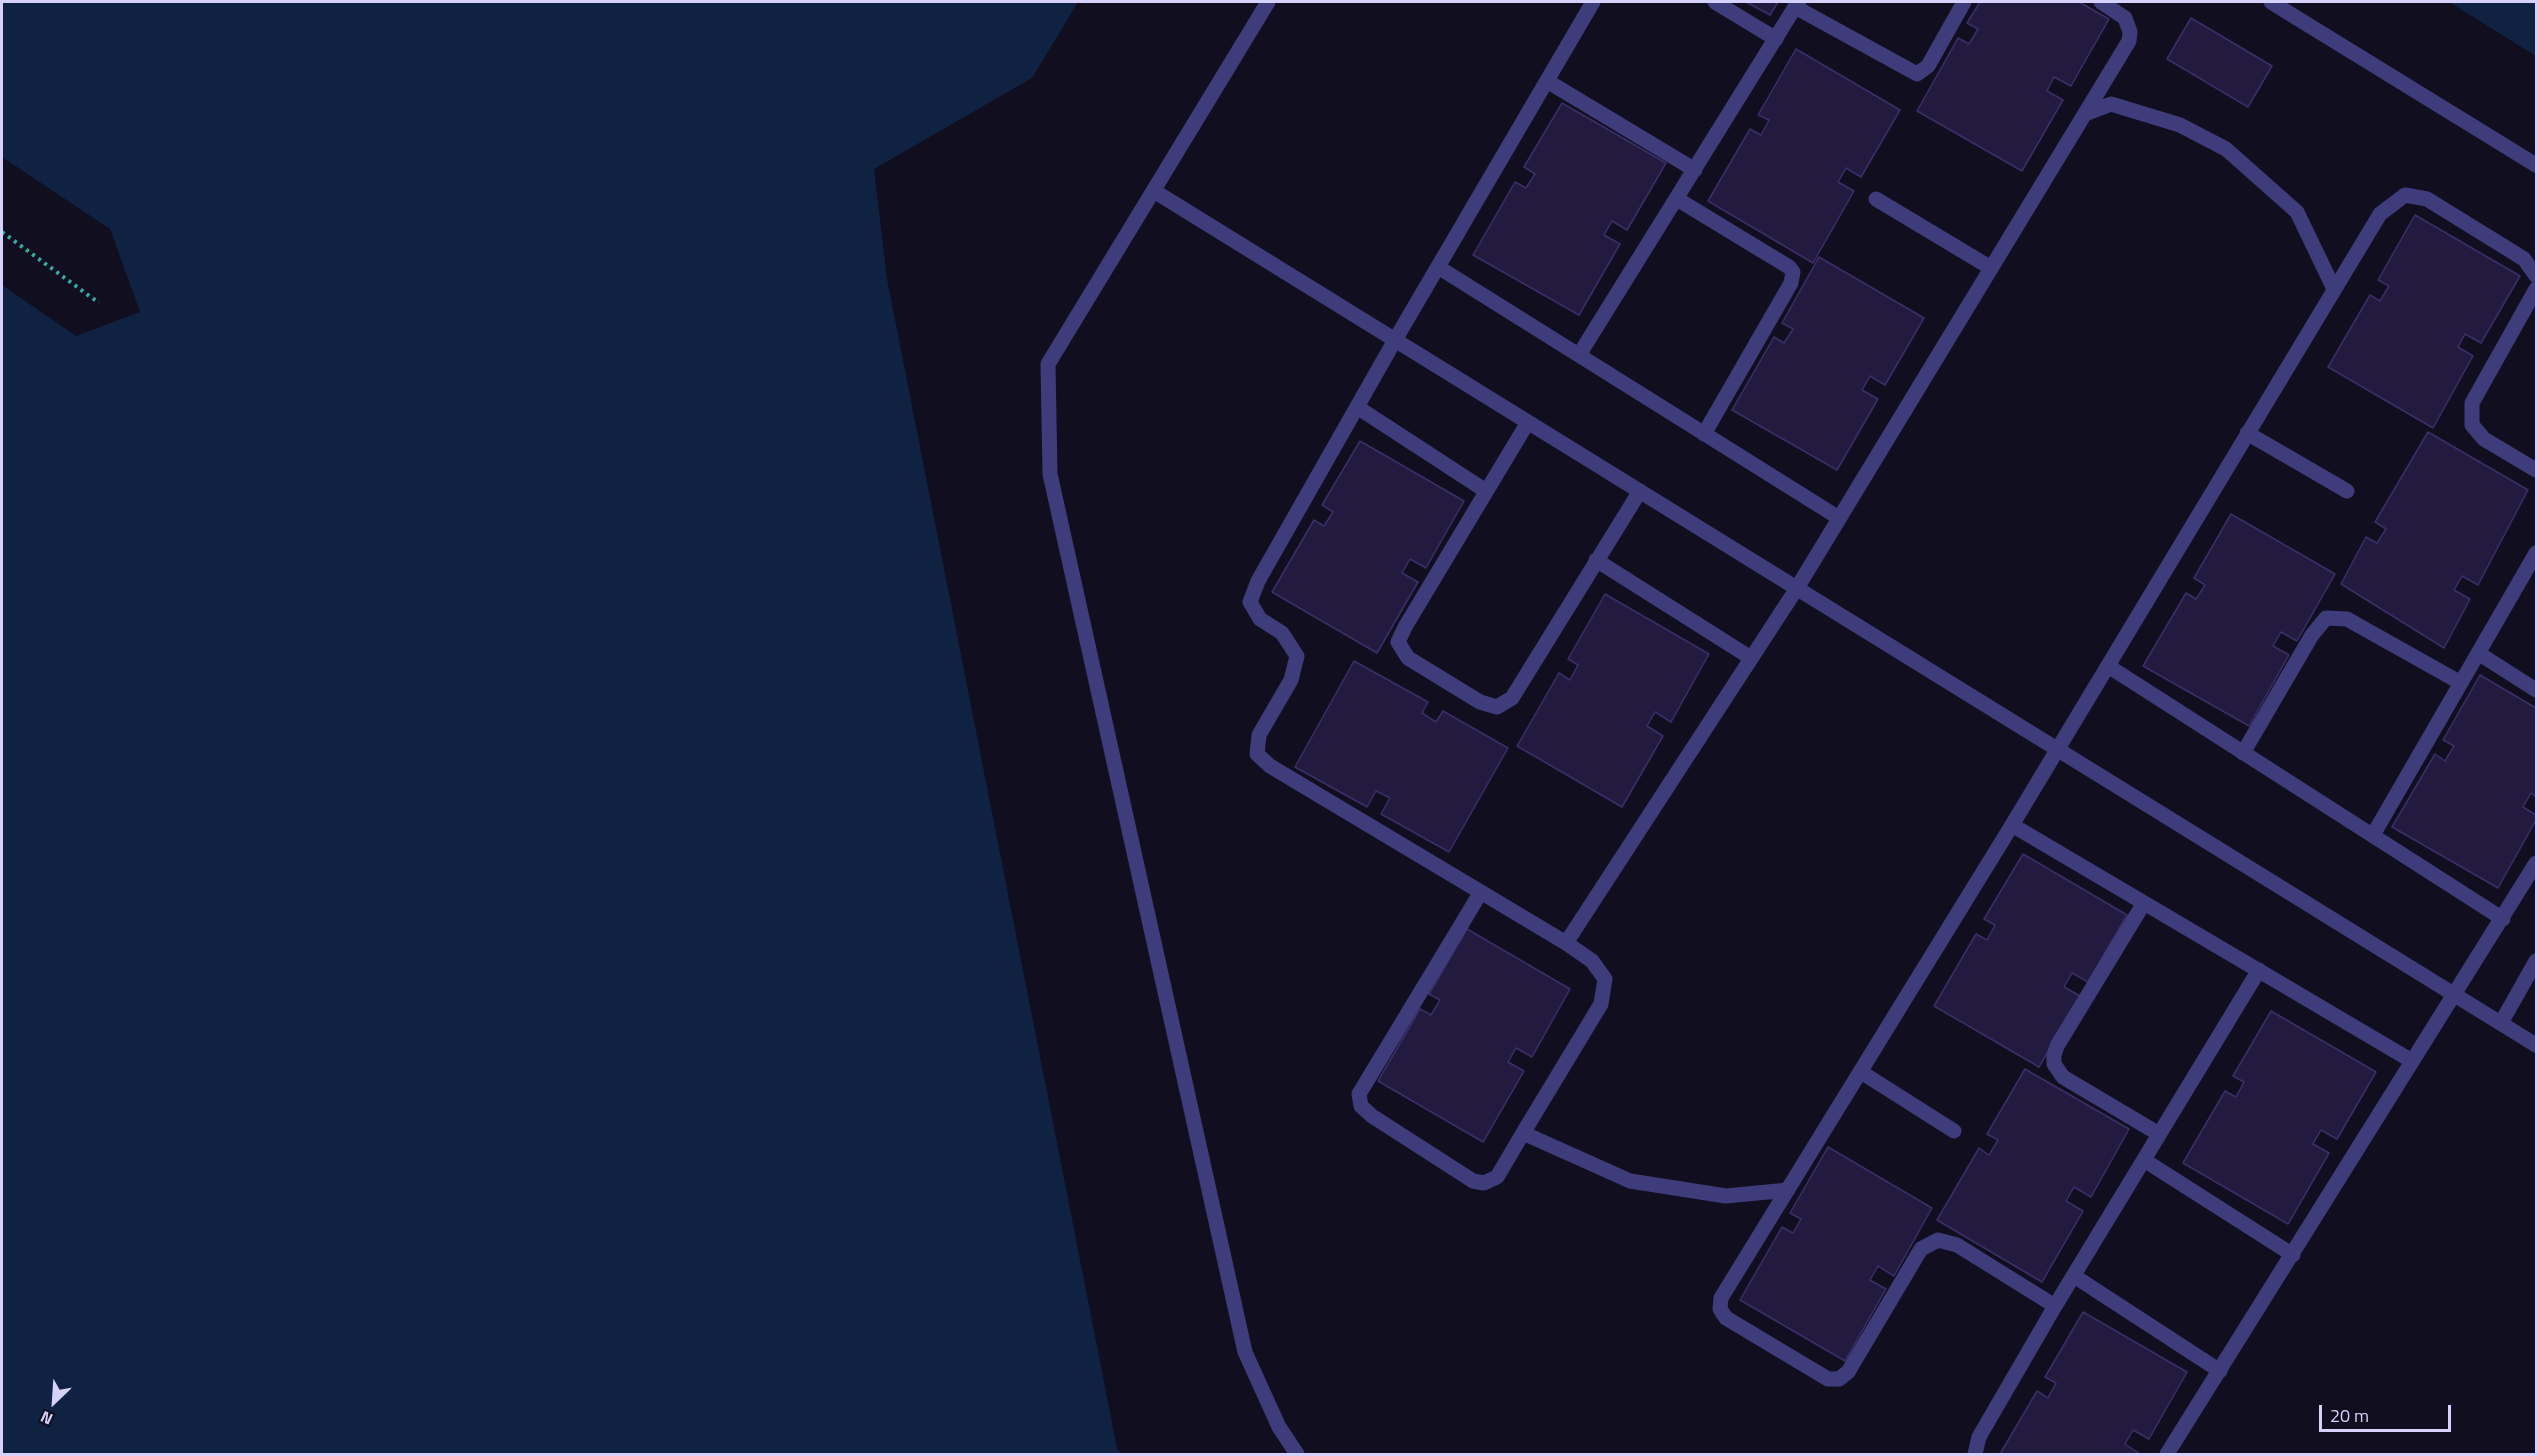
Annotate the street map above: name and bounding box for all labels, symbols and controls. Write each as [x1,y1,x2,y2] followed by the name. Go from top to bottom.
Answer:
[24,1372,84,1432] north arrow
[2322,1393,2454,1431] scale bar
[2330,1402,2369,1429] text: 20 m
[36,1405,56,1432] text: N

